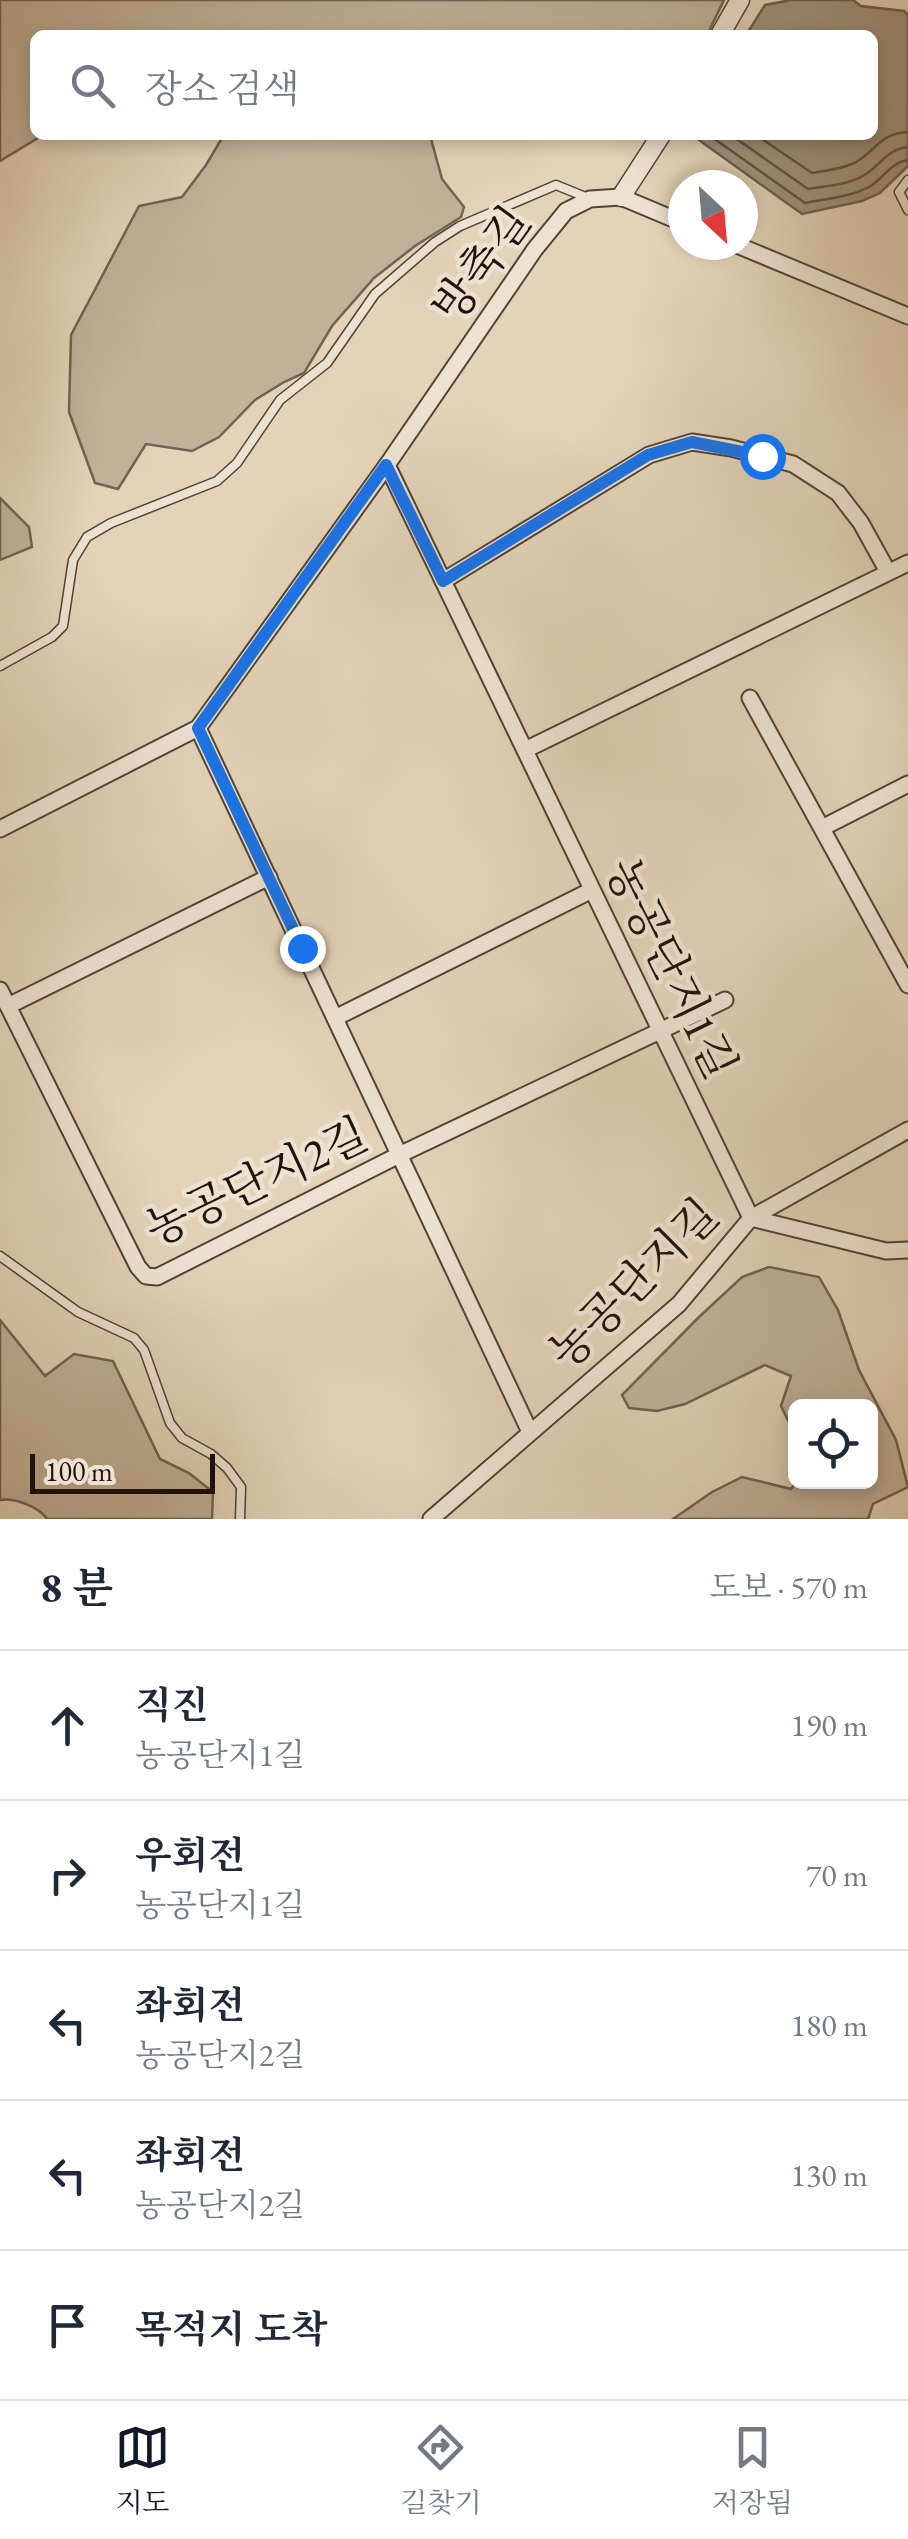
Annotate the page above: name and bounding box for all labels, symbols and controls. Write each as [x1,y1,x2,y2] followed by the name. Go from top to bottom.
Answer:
[30,30,878,140] search box
[65,58,120,113] icon: search
[145,64,299,113] text: 장소 검색
[668,170,758,260] north arrow
[419,194,543,334] street label: 방축길
[740,434,786,480] route start
[594,848,750,1088] street label: 농공단지1길
[280,926,326,972] route end
[135,1104,377,1258] street label: 농공단지2길
[536,1186,730,1380] street label: 농공단지길
[788,1399,878,1489] map controls
[788,1399,878,1489] button: locate
[30,1449,215,1494] scale bar
[45,1453,113,1489] text: 100 m
[40,1560,113,1615] text: 8 분
[710,1566,868,1608] text: 도보 · 570 m
[135,1680,208,1729] text: 직진
[40,1698,95,1753] icon: ahead
[791,1704,868,1746] text: 190 m
[135,1734,305,1776] text: 농공단지1길
[135,1830,245,1879] text: 우회전
[40,1848,95,1903] icon: right
[806,1854,868,1896] text: 70 m
[135,1884,305,1926] text: 농공단지1길
[135,1980,245,2029] text: 좌회전
[40,1998,95,2053] icon: left
[791,2004,868,2046] text: 180 m
[135,2034,305,2076] text: 농공단지2길
[135,2130,245,2179] text: 좌회전
[40,2148,95,2203] icon: left
[791,2154,868,2196] text: 130 m
[135,2184,305,2226] text: 농공단지2길
[40,2298,95,2353] icon: arrive
[135,2304,328,2353] text: 목적지 도착
[115,2420,170,2520] tab: 지도
[400,2420,481,2520] tab: 길찾기
[712,2420,793,2520] tab: 저장됨

